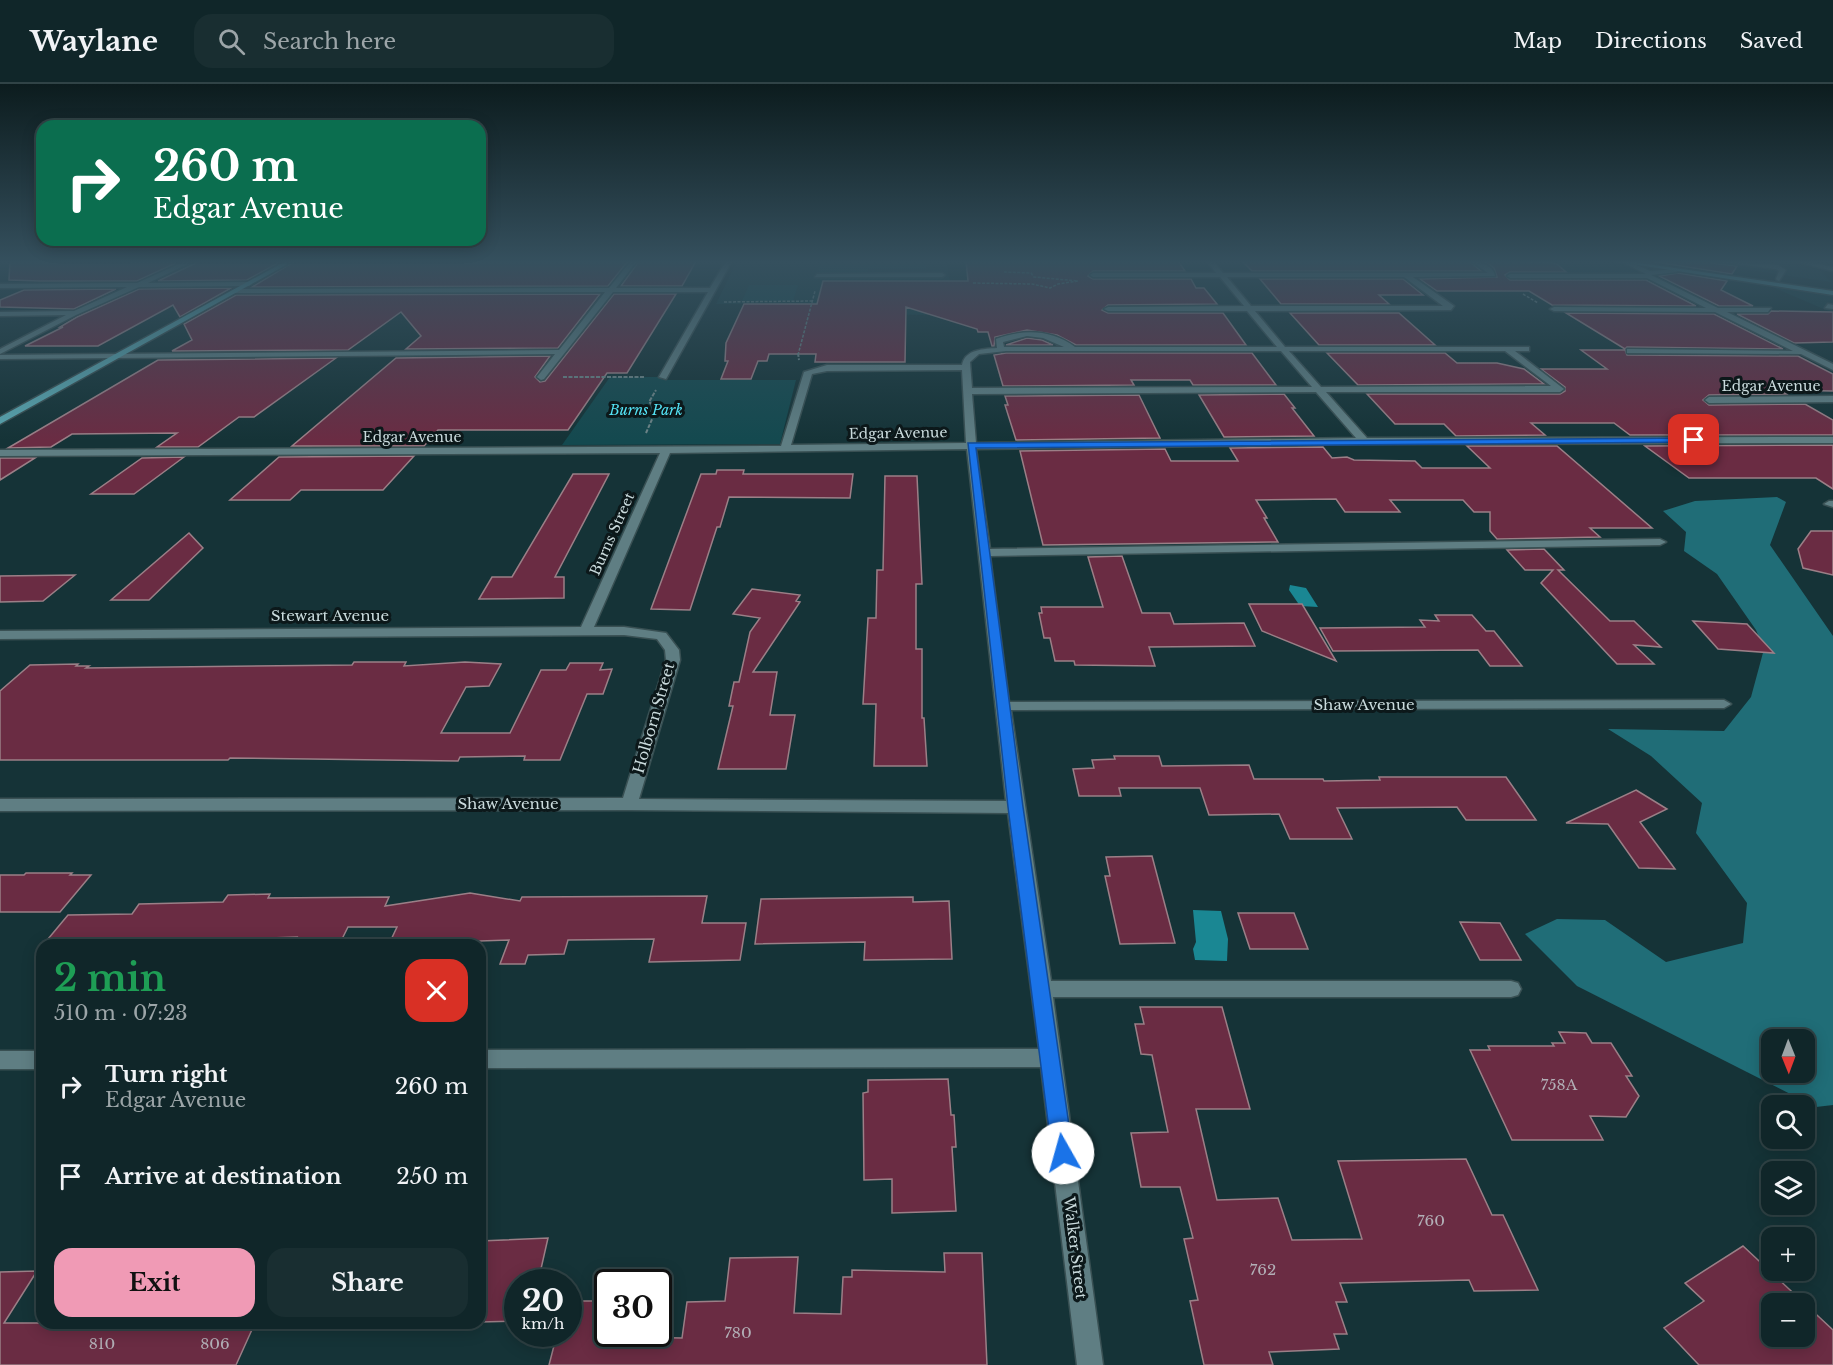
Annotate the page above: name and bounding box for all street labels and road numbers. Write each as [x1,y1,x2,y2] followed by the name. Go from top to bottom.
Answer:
[1722,377,1820,395] street label: Edgar Avenue
[848,423,948,443] street label: Edgar Avenue
[363,428,461,446] street label: Edgar Avenue
[586,489,639,578] street label: Burns Street
[271,606,389,625] street label: Stewart Avenue
[629,660,679,776] street label: Holborn Street
[1313,695,1415,714] street label: Shaw Avenue
[457,794,559,813] street label: Shaw Avenue
[1060,1195,1091,1301] street label: Walker Street

